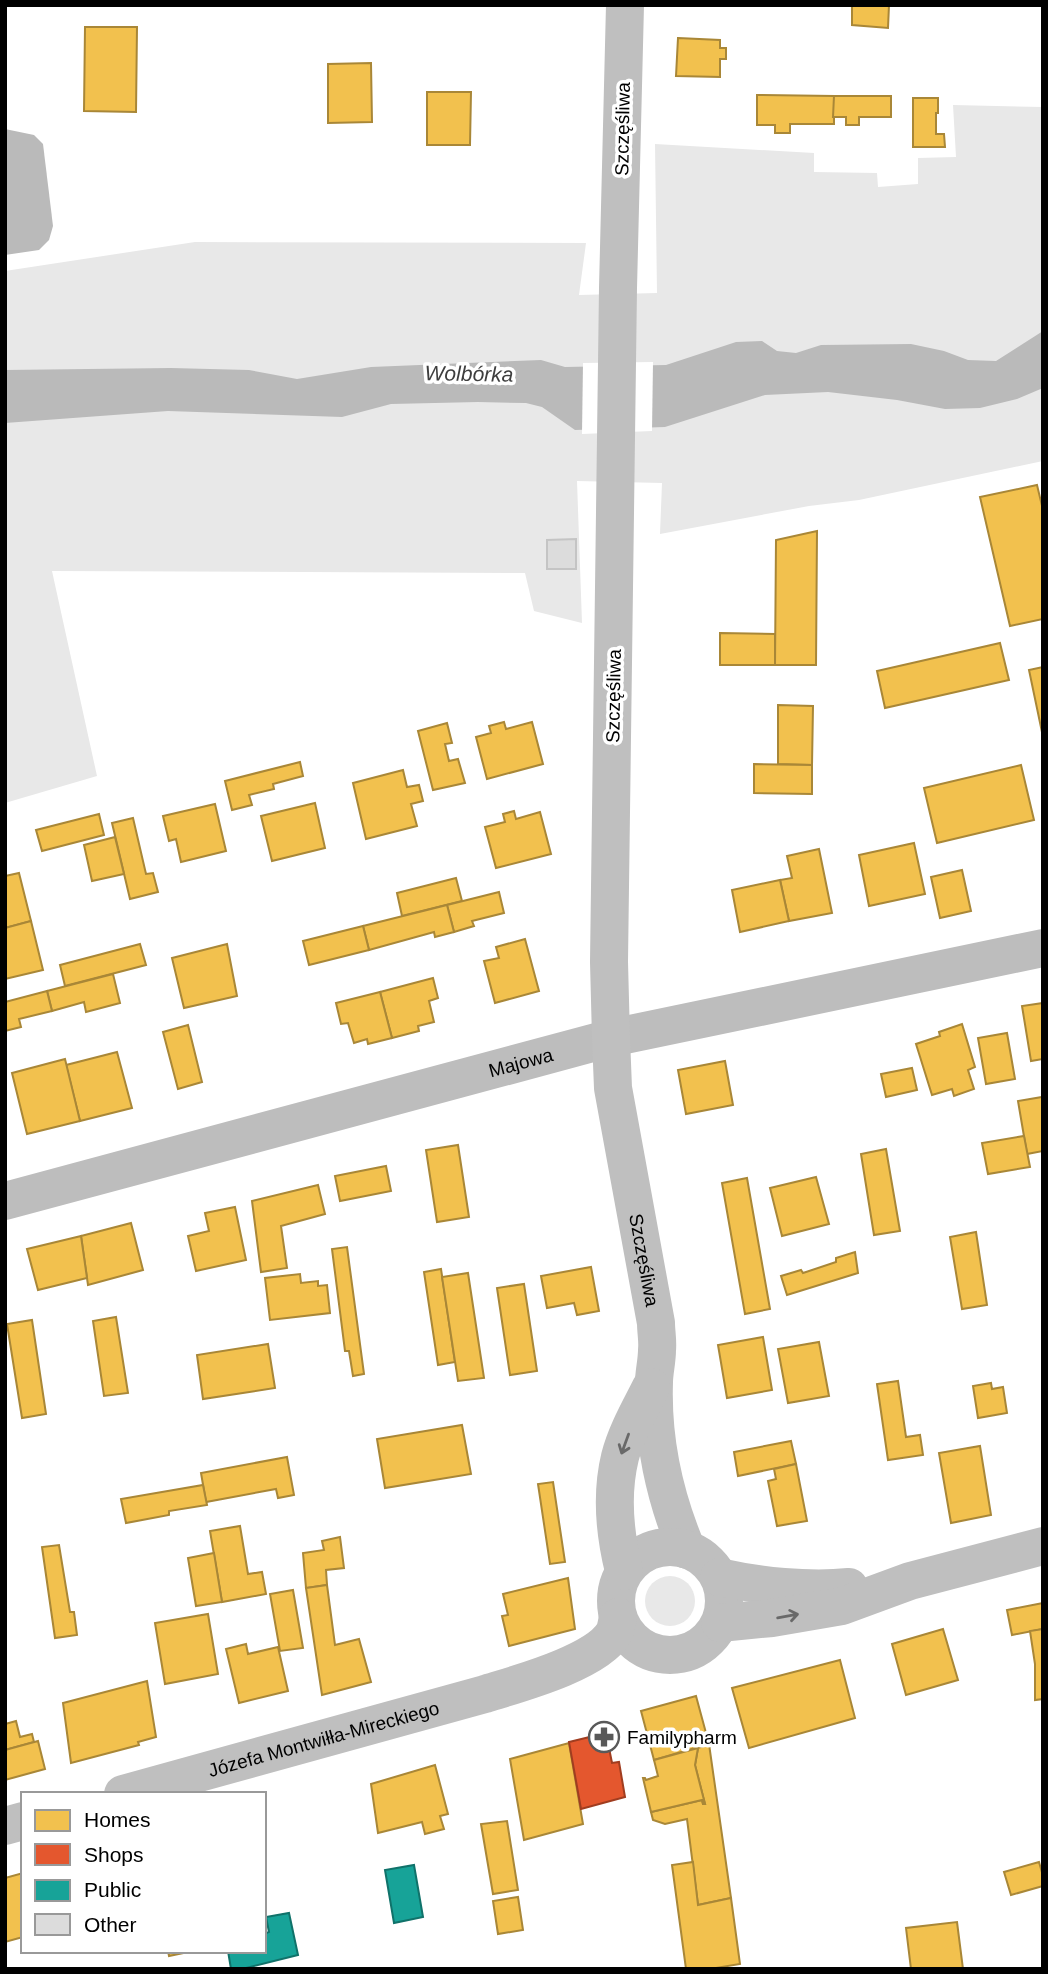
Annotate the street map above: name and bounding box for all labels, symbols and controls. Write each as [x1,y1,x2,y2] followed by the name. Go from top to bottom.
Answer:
[611,81,634,176] street label: Szczęśliwa
[424,361,514,386] water label: Wolbórka
[602,648,625,743] street label: Szczęśliwa
[486,1044,556,1081] street label: Majowa
[625,1212,663,1309] street label: Szczęśliwa
[618,1432,630,1454] one-way arrow
[776,1608,799,1622] one-way arrow
[206,1697,442,1781] street label: Józefa Montwiłła-Mireckiego
[587,1720,621,1754] pharmacy icon: Familypharm
[627,1727,737,1748] place label: Familypharm
[21,1792,266,1953] legend
[84,1808,151,1831] text: Homes
[84,1843,144,1866] text: Shops
[84,1878,141,1901] text: Public
[84,1913,137,1936] text: Other

